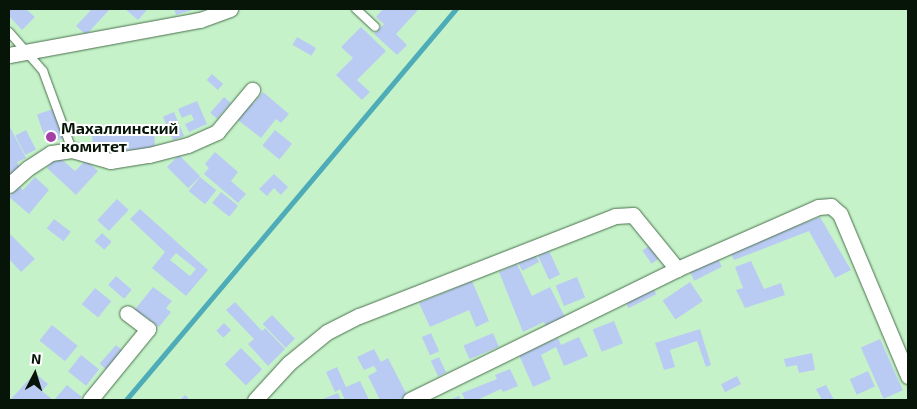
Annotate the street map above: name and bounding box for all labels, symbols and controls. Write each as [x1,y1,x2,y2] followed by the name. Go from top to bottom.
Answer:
[61,118,178,156] place label: Махаллинский комитет
[45,131,57,143] marker: Махаллинский комитет
[10,349,60,399] north arrow
[31,350,42,367] text: N

